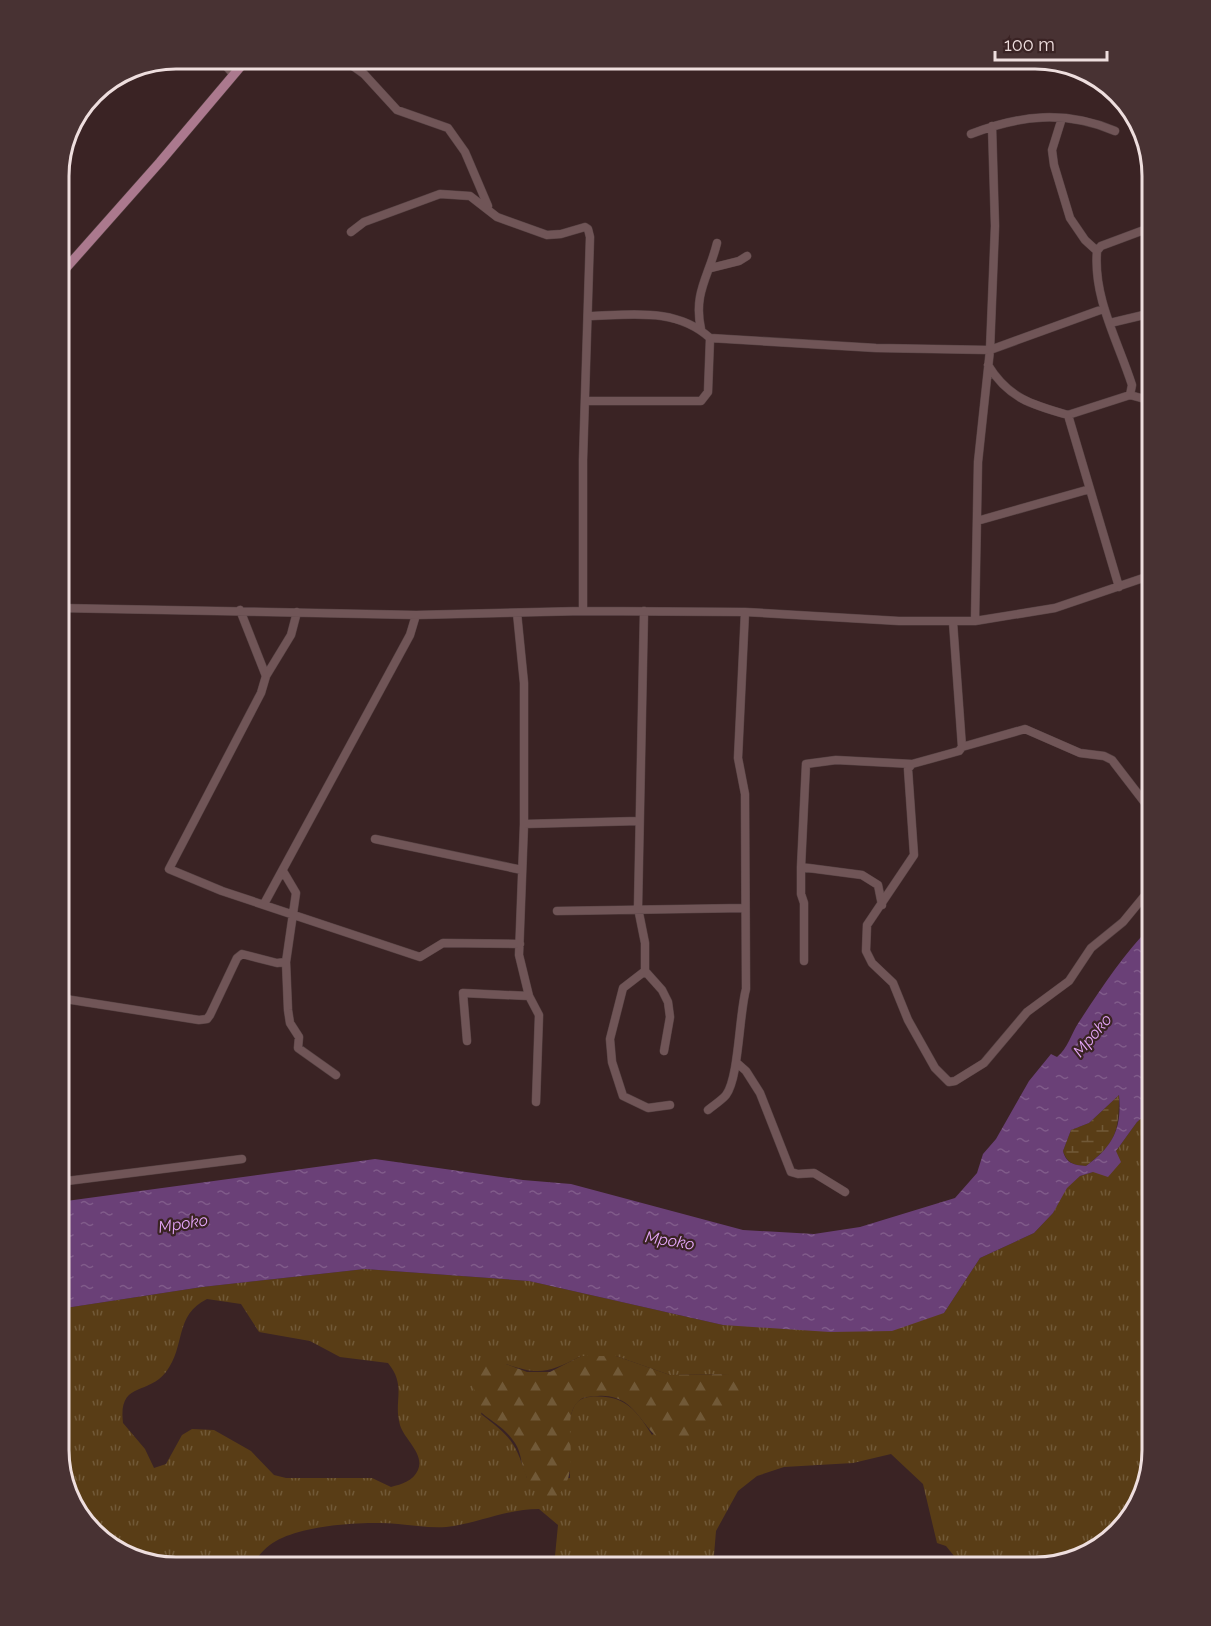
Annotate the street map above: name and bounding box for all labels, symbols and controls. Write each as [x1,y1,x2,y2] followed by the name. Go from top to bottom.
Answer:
[995,24,1108,62] scale bar
[1004,34,1055,55] text: 100 m
[1069,1010,1116,1060] water label: Mpoko
[157,1210,209,1237] water label: Mpoko
[644,1227,696,1254] water label: Mpoko

